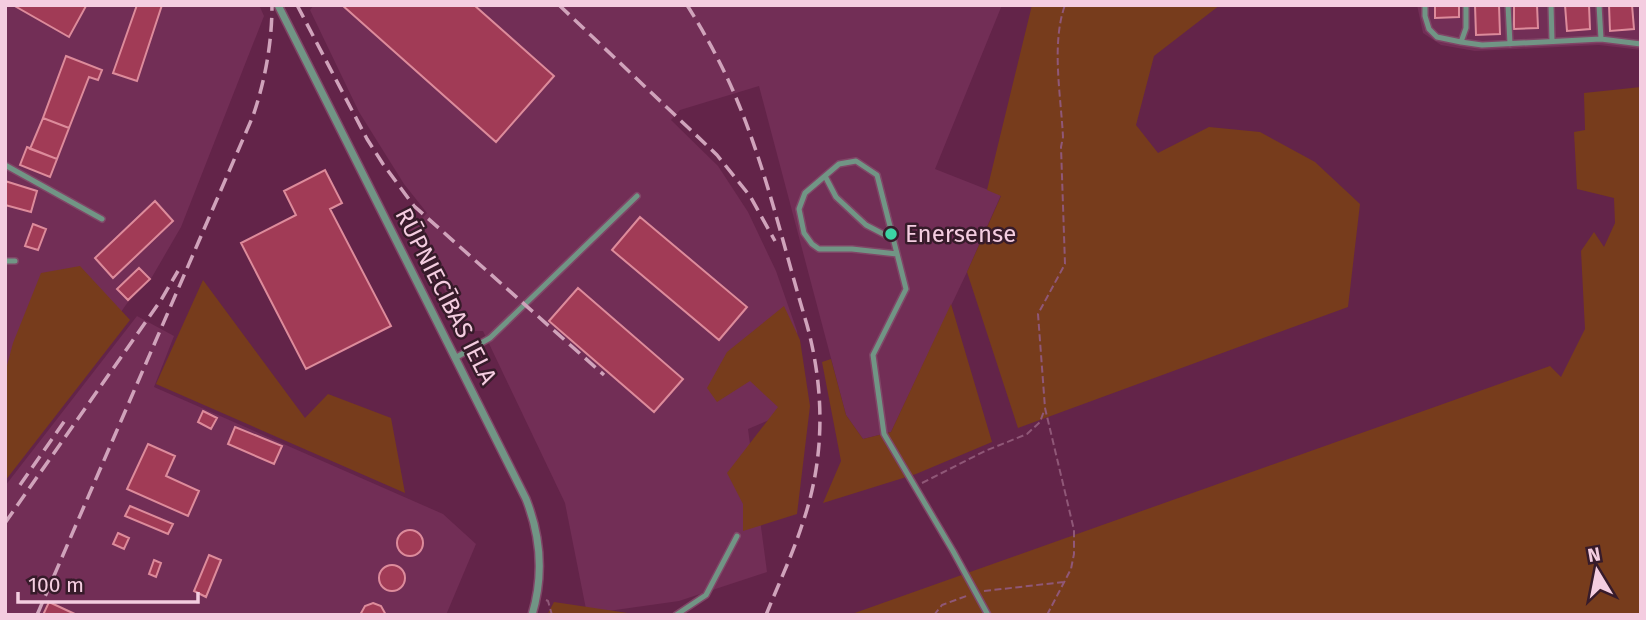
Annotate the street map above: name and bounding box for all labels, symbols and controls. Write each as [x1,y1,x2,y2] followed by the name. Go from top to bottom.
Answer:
[389,203,503,389] street label: RŪPNIECĪBAS IELA
[905,220,1016,248] place label: Enersense
[883,226,899,242] marker: Enersense
[1562,536,1632,606] north arrow
[1586,542,1602,567] text: N
[18,560,198,604] scale bar
[28,572,84,598] text: 100 m

